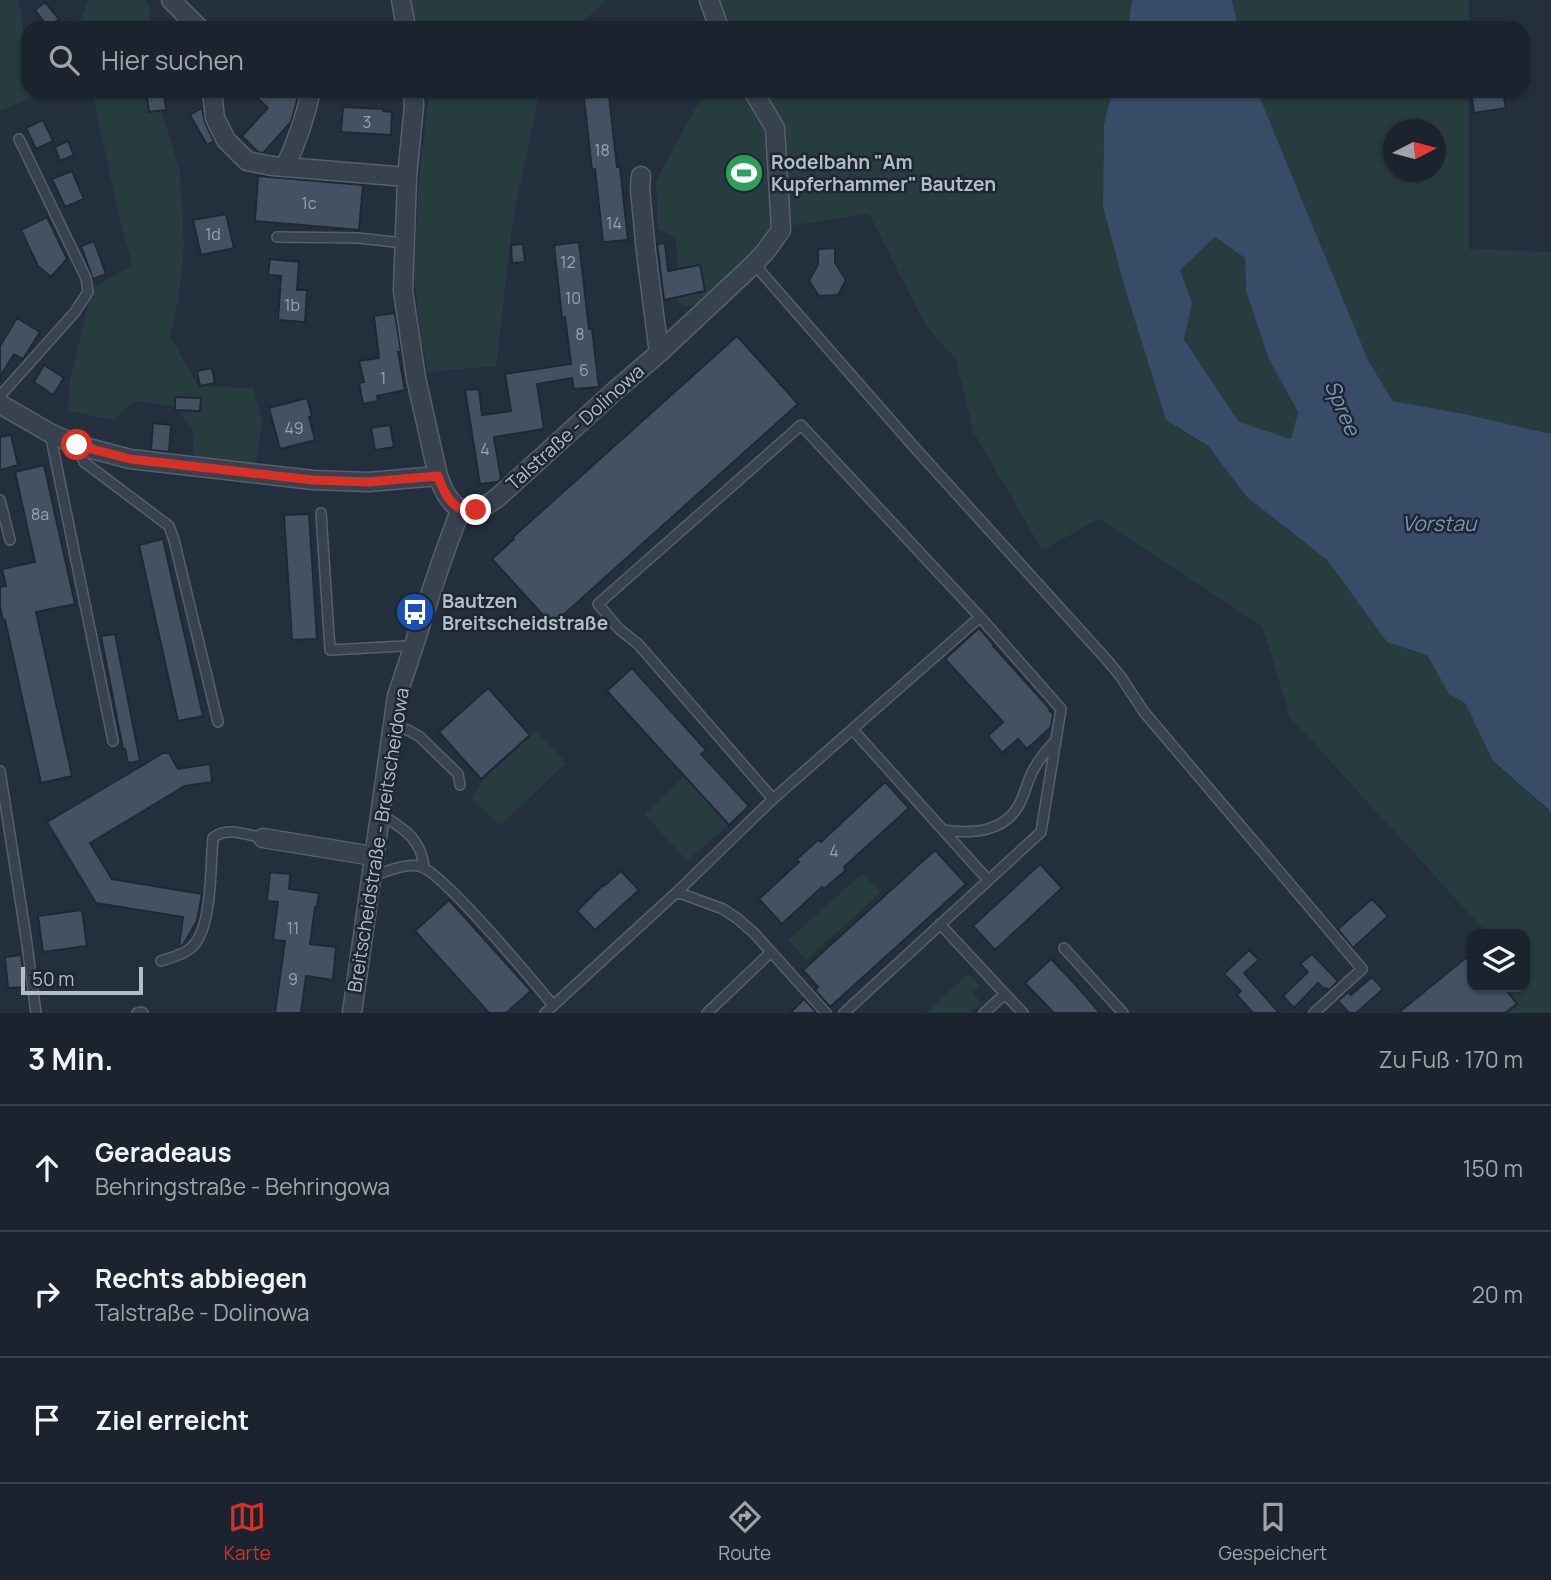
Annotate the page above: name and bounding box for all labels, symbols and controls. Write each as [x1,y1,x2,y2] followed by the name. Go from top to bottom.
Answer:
[21,21,1530,98] search box
[45,41,83,79] icon: search
[101,42,244,78] text: Hier suchen
[363,111,371,133] house number: 3
[1383,119,1446,182] north arrow
[594,139,610,161] house number: 18
[771,149,996,197] place label: Rodelbahn "Am Kupferhammer" Bautzen
[723,152,765,194] sports icon: Rodelbahn "Am Kupferhammer" Bautzen
[301,192,317,214] house number: 1c
[606,212,622,234] house number: 14
[205,223,221,245] house number: 1d
[560,251,576,273] house number: 12
[565,287,581,309] house number: 10
[284,294,300,316] house number: 1b
[575,323,585,345] house number: 8
[500,358,650,496] street label: Talstraße - Dolinowa
[579,359,589,381] house number: 6
[380,367,386,389] house number: 1
[1319,376,1368,441] water label: Spree
[284,417,304,439] house number: 49
[61,429,92,460] route start
[480,438,490,460] house number: 4
[460,494,491,525] route end
[31,503,49,525] house number: 8a
[1402,509,1478,537] water label: Vorstau
[442,588,608,636] place label: Bautzen Breitscheidstraße
[394,591,436,633] bus stop icon: Bautzen Breitscheidstraße
[341,686,415,994] street label: Breitscheidstraße - Breitscheidowa
[829,840,839,862] house number: 4
[287,917,299,939] house number: 11
[1467,929,1530,992] map controls
[1467,929,1530,992] button: layers
[21,964,144,996] scale bar
[32,966,74,992] text: 50 m
[288,968,298,990] house number: 9
[28,1038,113,1079] text: 3 Min.
[1379,1043,1523,1075] text: Zu Fuß · 170 m
[95,1134,231,1170] text: Geradeaus
[28,1149,66,1187] icon: ahead
[1463,1152,1523,1184] text: 150 m
[95,1170,390,1202] text: Behringstraße - Behringowa
[95,1260,307,1296] text: Rechts abbiegen
[28,1275,66,1313] icon: right
[1472,1278,1523,1310] text: 20 m
[95,1296,309,1328] text: Talstraße - Dolinowa
[28,1401,66,1439] icon: arrive
[95,1402,249,1438] text: Ziel erreicht
[224,1498,271,1566] tab: Karte
[718,1498,771,1566] tab: Route
[1219,1498,1327,1566] tab: Gespeichert

